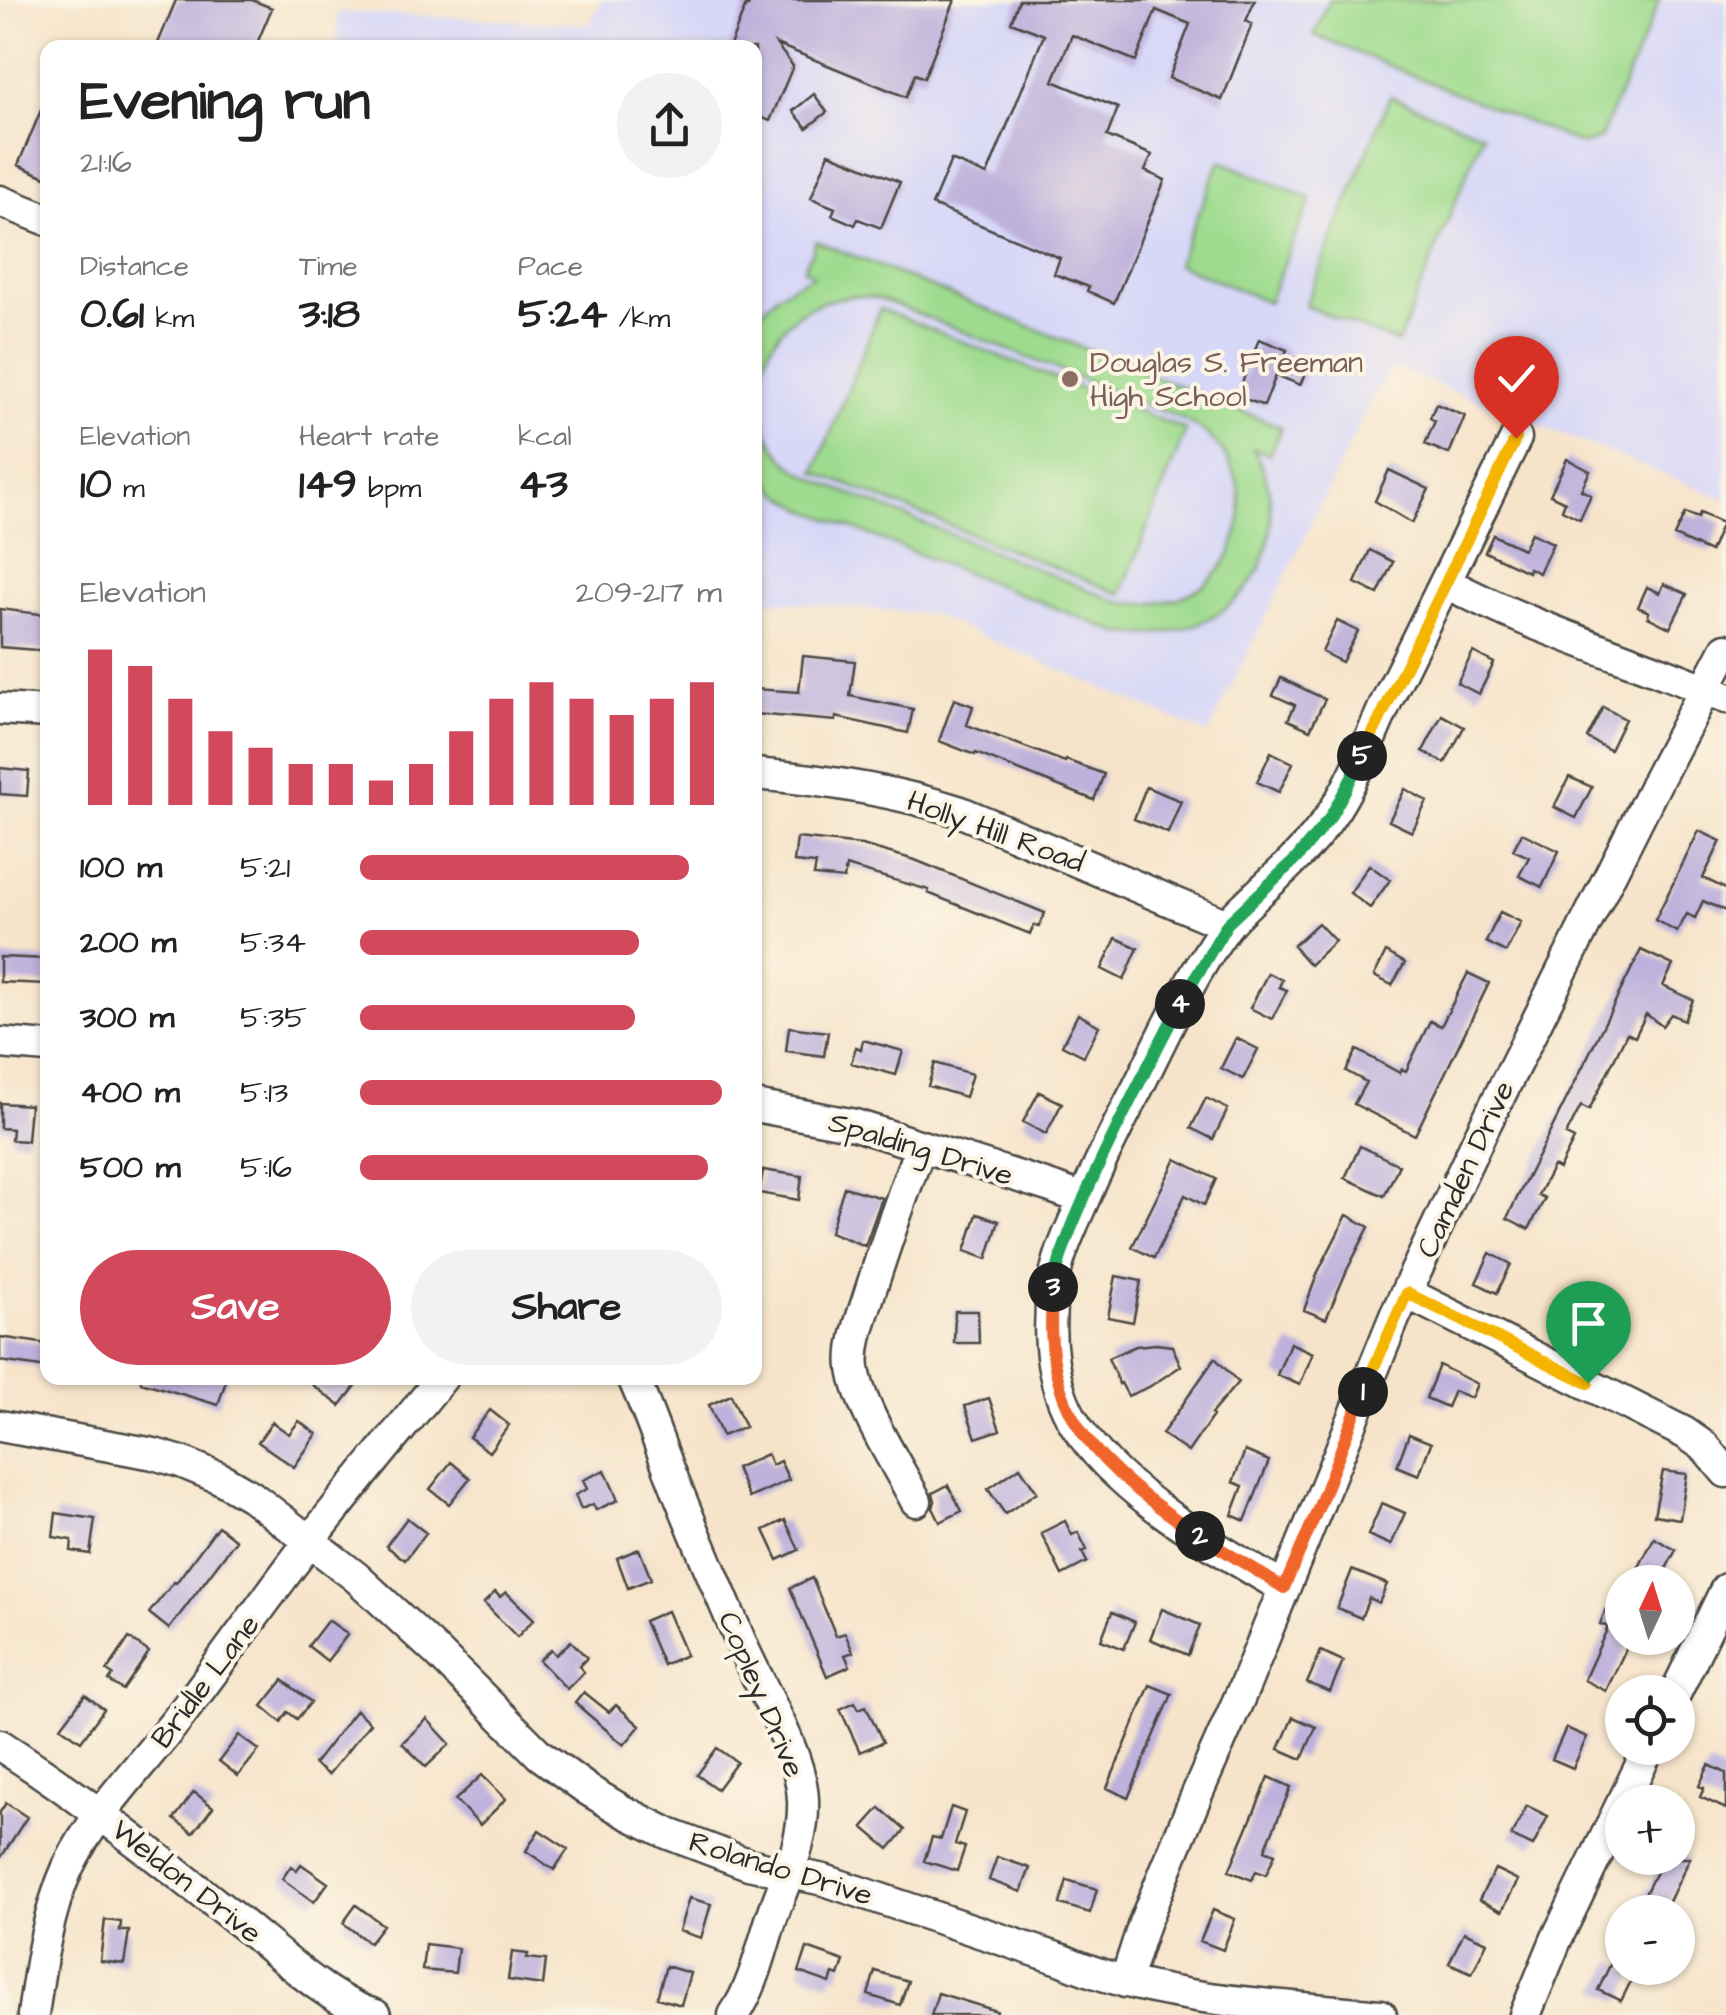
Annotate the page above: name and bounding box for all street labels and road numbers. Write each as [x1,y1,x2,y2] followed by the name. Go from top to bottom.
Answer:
[901,780,1090,884] street label: Holly Hill Road
[1407,1074,1525,1265] street label: Camden Drive
[823,1101,1018,1198] street label: Spalding Drive
[706,1605,815,1784] street label: Copley Drive
[141,1606,270,1757] street label: Bridle Lane
[102,1810,271,1954] street label: Weldon Drive
[684,1821,878,1917] street label: Rolando Drive

